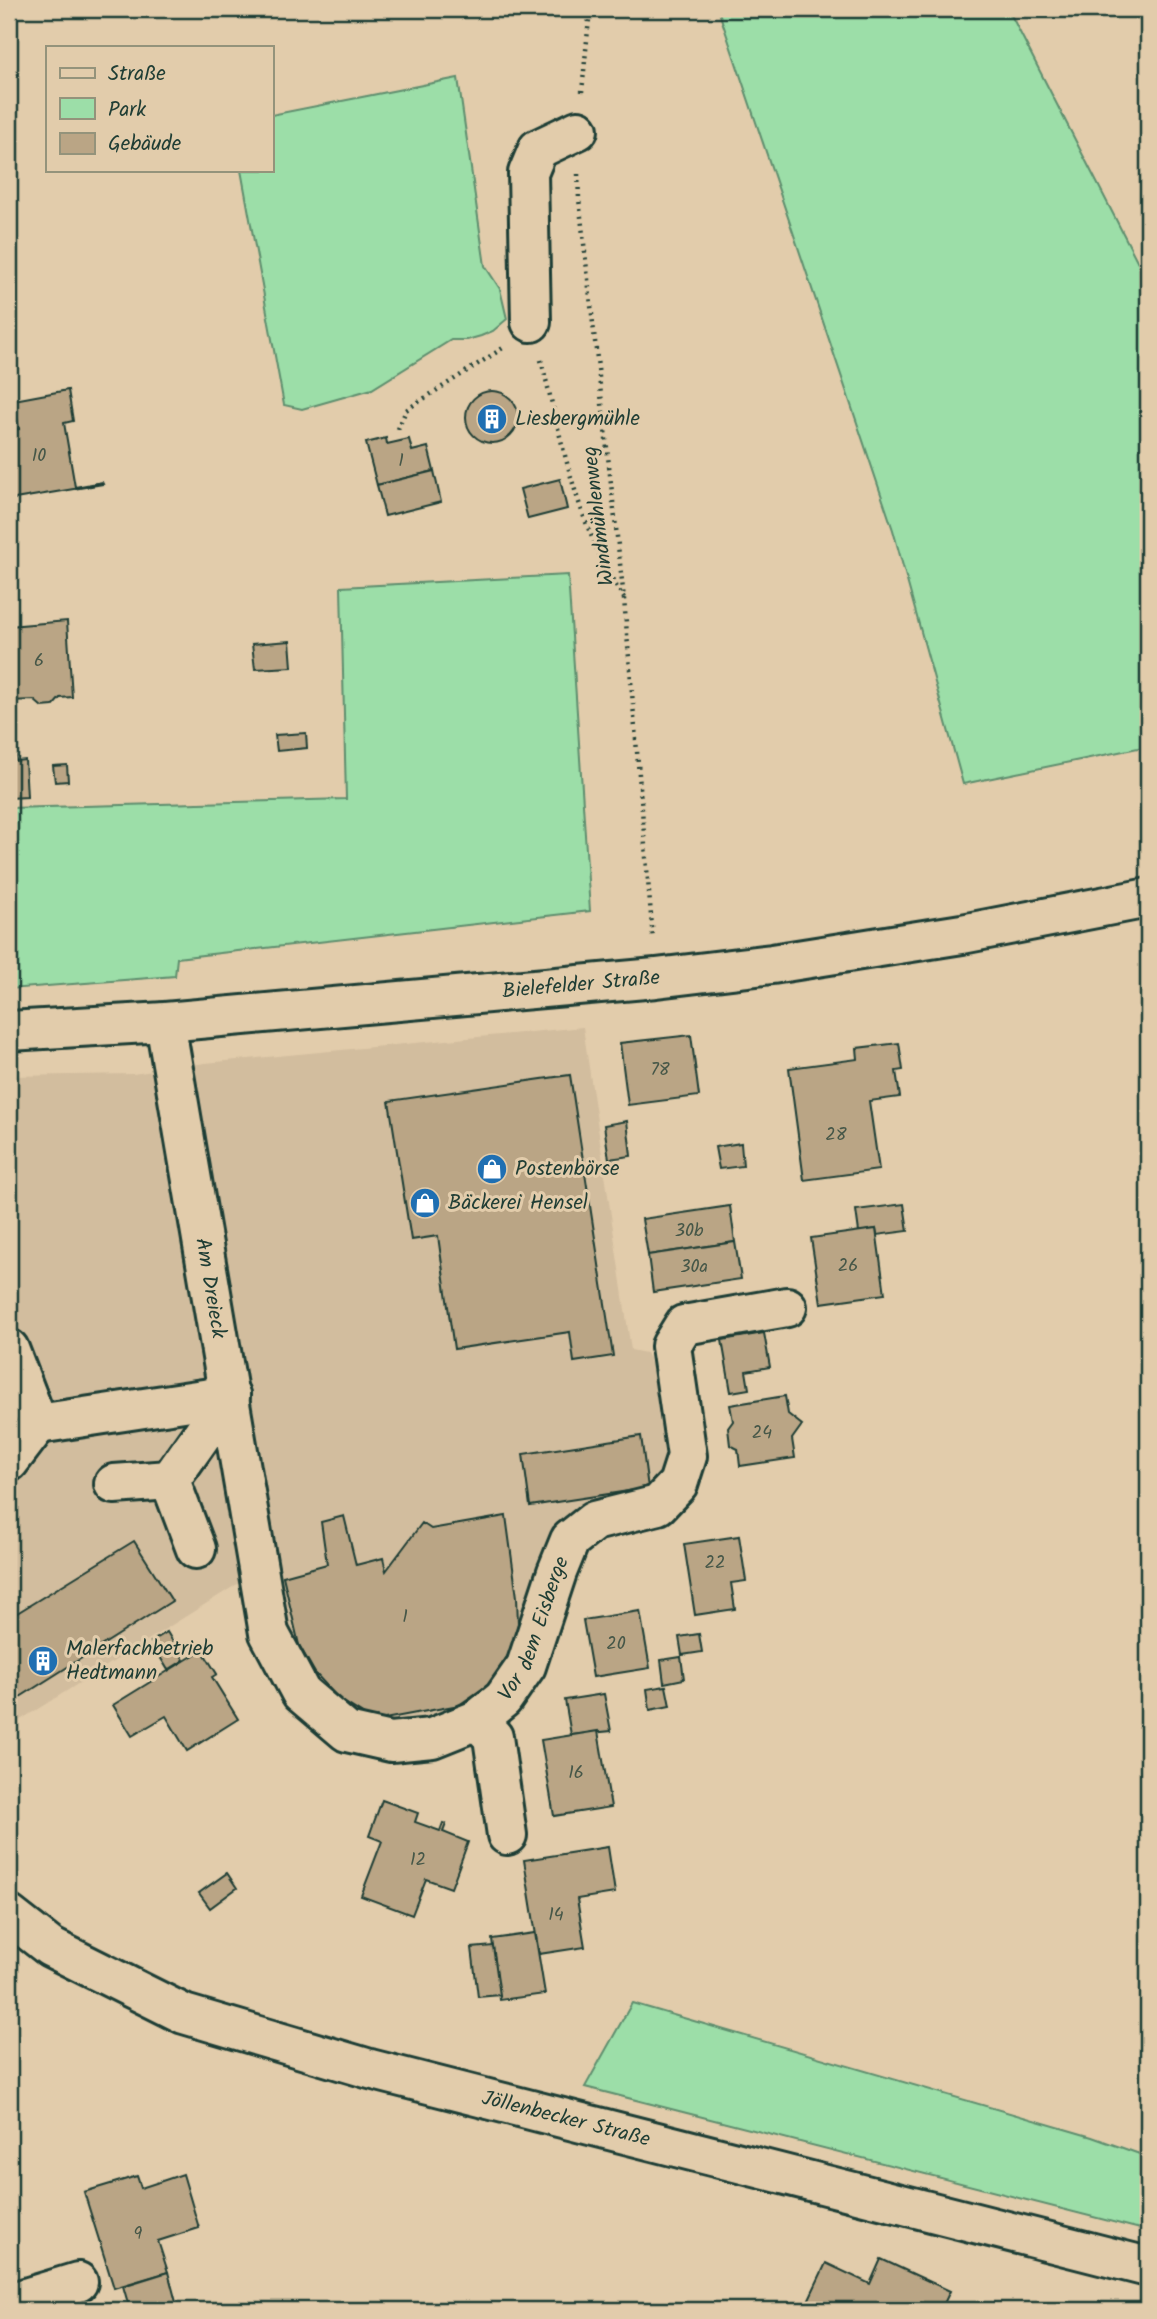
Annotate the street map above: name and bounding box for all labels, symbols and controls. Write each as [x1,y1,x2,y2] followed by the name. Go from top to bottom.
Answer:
[46,46,273,172] legend
[108,58,166,91] text: Straße
[108,94,146,127] text: Park
[108,128,182,161] text: Gebäude
[475,402,509,436] building icon: Liesbergmühle
[515,403,640,436] place label: Liesbergmühle
[32,442,46,471] house number: 10
[574,444,624,588] street label: Windmühlenweg
[398,447,404,476] house number: 1
[34,647,44,676] house number: 6
[501,961,662,1008] street label: Bielefelder Straße
[650,1056,670,1085] house number: 78
[825,1121,847,1150] house number: 28
[475,1152,509,1186] shop icon: Postenbörse
[515,1153,620,1186] place label: Postenbörse
[408,1186,442,1220] shop icon: Bäckerei Hensel
[448,1187,588,1220] place label: Bäckerei Hensel
[675,1217,704,1246] house number: 30b
[186,1235,235,1341] street label: Am Dreieck
[838,1252,858,1281] house number: 26
[680,1253,708,1282] house number: 30a
[752,1419,772,1448] house number: 24
[705,1549,725,1578] house number: 22
[490,1551,578,1708] street label: Vor dem Eisberge
[402,1603,408,1632] house number: 1
[606,1630,626,1659] house number: 20
[66,1633,213,1690] place label: Malerfachbetrieb Hedtmann
[26,1644,60,1678] building icon: Malerfachbetrieb Hedtmann
[568,1759,584,1788] house number: 16
[410,1846,426,1875] house number: 12
[548,1901,564,1930] house number: 14
[478,2082,654,2156] street label: Jöllenbecker Straße
[134,2220,143,2249] house number: 9

